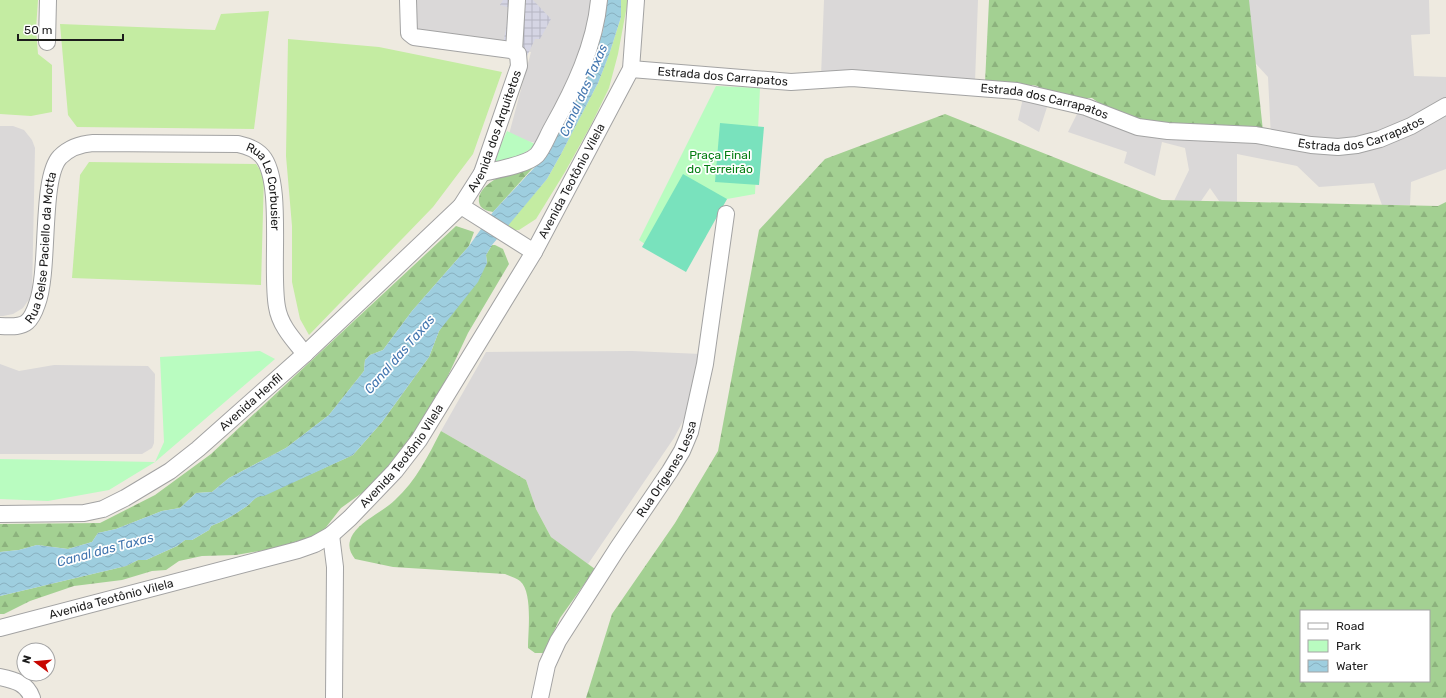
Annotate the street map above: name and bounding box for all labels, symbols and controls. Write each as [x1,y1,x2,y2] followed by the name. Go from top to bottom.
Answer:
[18,16,123,42] scale bar
[24,23,52,37] text: 50 m
[556,41,611,139] water label: Canal das Taxas
[657,64,788,89] street label: Estrada dos Carrapatos
[465,68,524,195] street label: Avenida dos Arquitetos
[980,81,1110,122] street label: Estrada dos Carrapatos
[1297,113,1426,154] street label: Estrada dos Carrapatos
[535,121,608,241] street label: Avenida Teotônio Vilela
[244,140,282,231] street label: Rua Le Corbusier
[687,148,753,176] park label: Praça Final do Terreirão
[22,170,59,326] street label: Rua Gelse Paciello da Motta
[361,312,438,397] water label: Canal das Taxas
[217,370,286,434] street label: Avenida Henfil
[357,402,446,511] street label: Avenida Teotônio Vilela
[634,420,699,520] street label: Rua Orígenes Lessa
[55,529,155,570] water label: Canal das Taxas
[48,576,175,622] street label: Avenida Teotônio Vilela
[1300,610,1430,682] legend
[1336,619,1364,633] text: Road
[1336,639,1362,653] text: Park
[16,642,56,682] north arrow
[20,654,34,665] text: N
[1336,659,1368,673] text: Water

